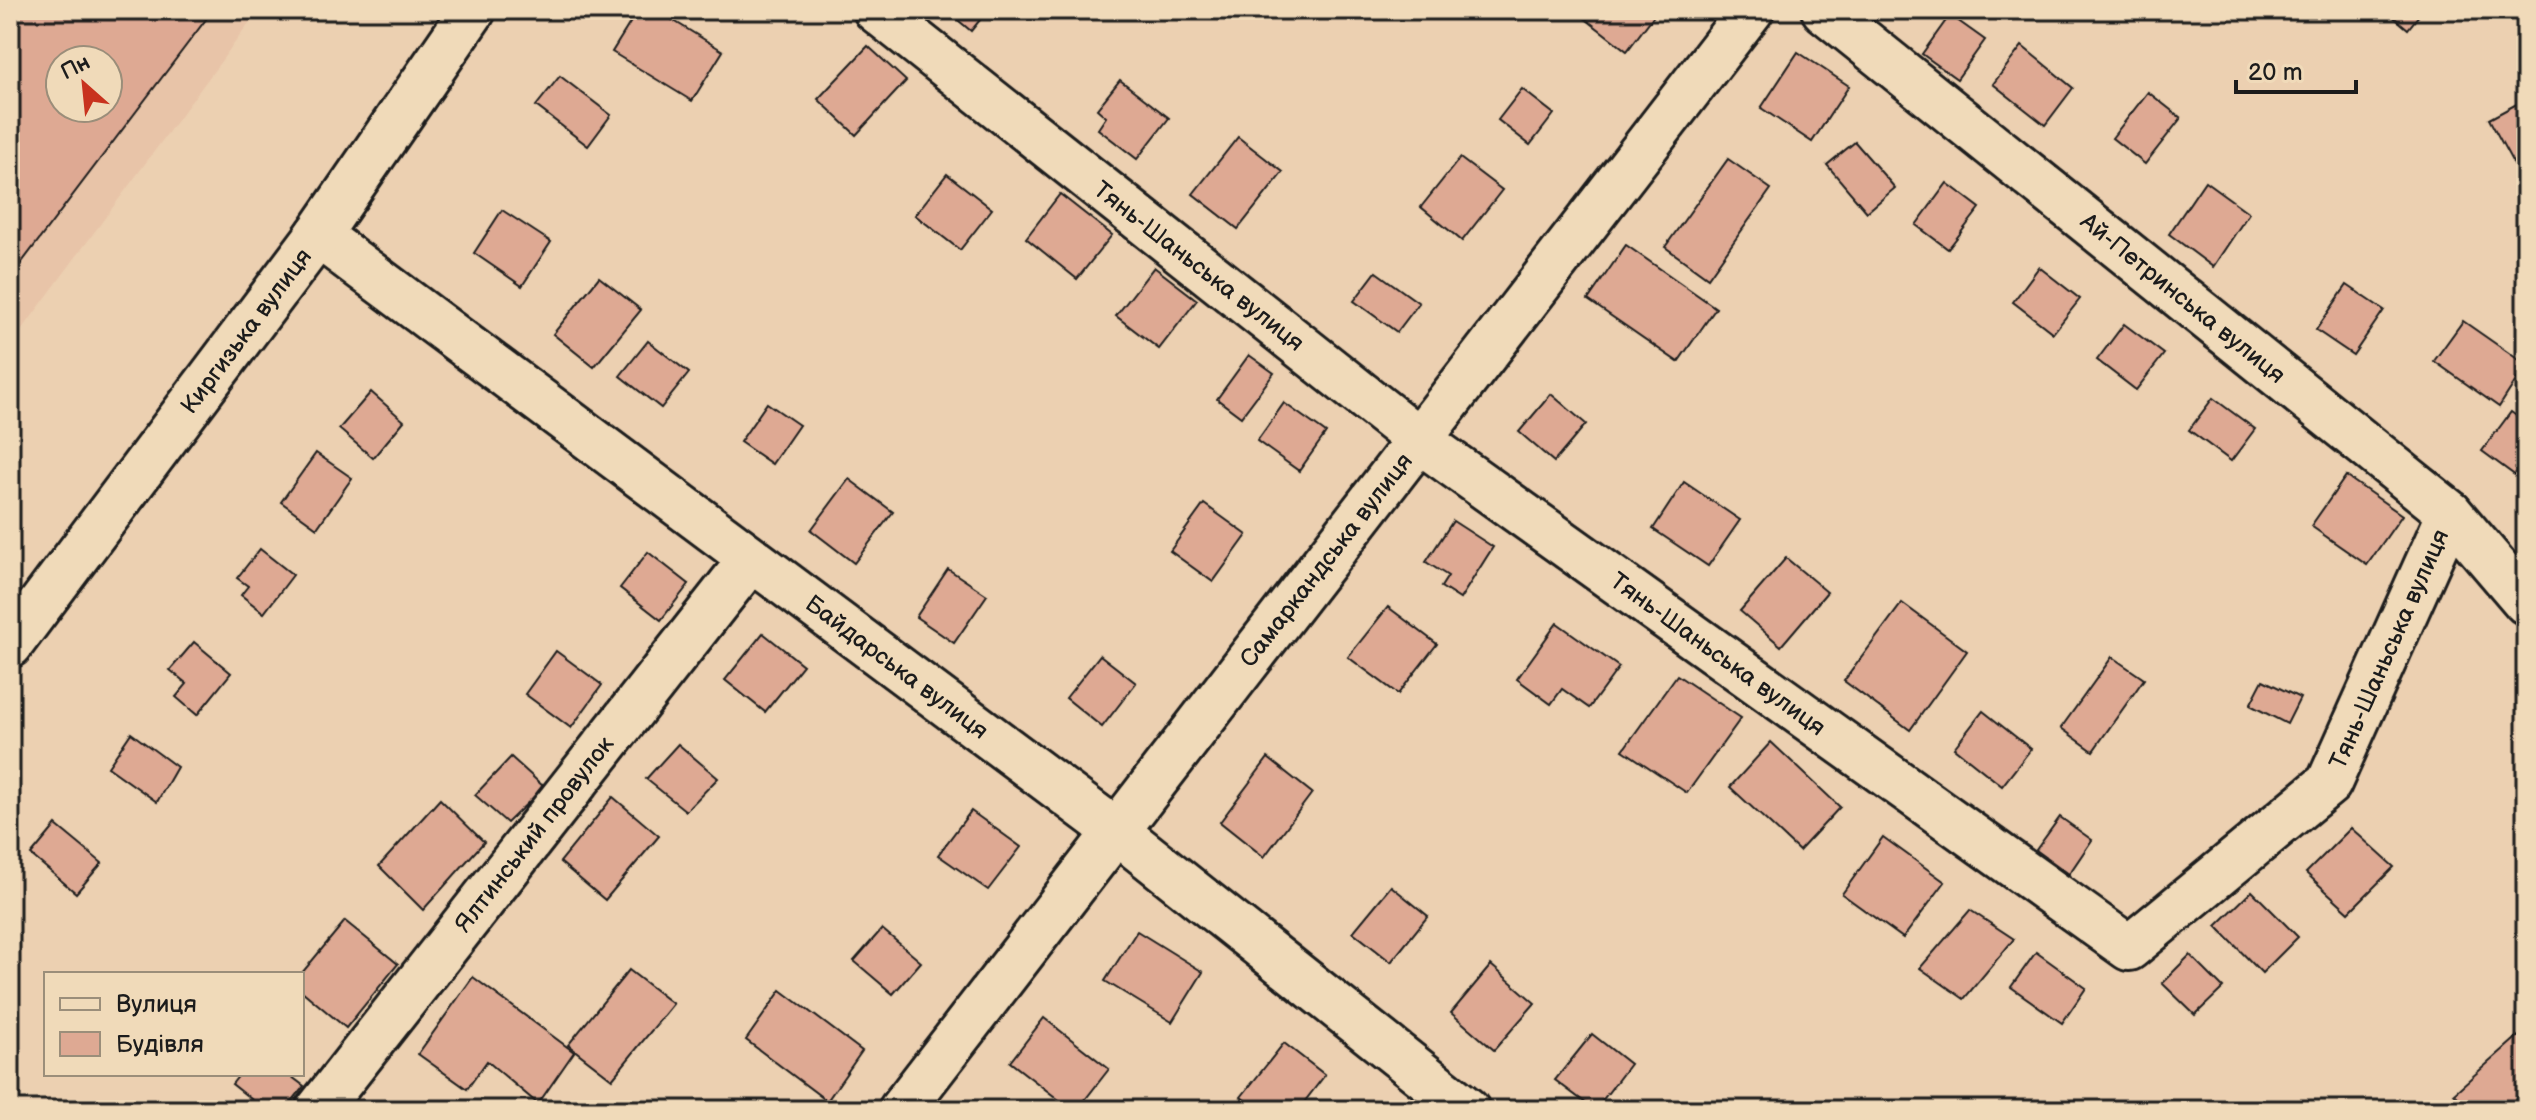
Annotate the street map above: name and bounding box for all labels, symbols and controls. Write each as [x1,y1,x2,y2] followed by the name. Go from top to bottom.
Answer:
[44,44,124,124] north arrow
[2236,44,2356,94] scale bar
[56,49,95,86] text: Пн
[2248,58,2303,87] text: 20 m
[1088,175,1310,358] street label: Тянь-Шаньська вулиця
[2074,206,2291,390] street label: Ай-Петринська вулиця
[175,243,318,420] street label: Киргизька вулиця
[1234,448,1419,673] street label: Самаркандська вулиця
[2323,525,2455,773] street label: Тянь-Шаньська вулиця
[1604,567,1831,742] street label: Тянь-Шаньська вулиця
[799,589,994,746] street label: Байдарська вулиця
[449,730,620,938] street label: Ялтинський провулок
[44,972,304,1076] legend
[116,990,197,1019] text: Вулиця
[116,1030,204,1059] text: Будівля

